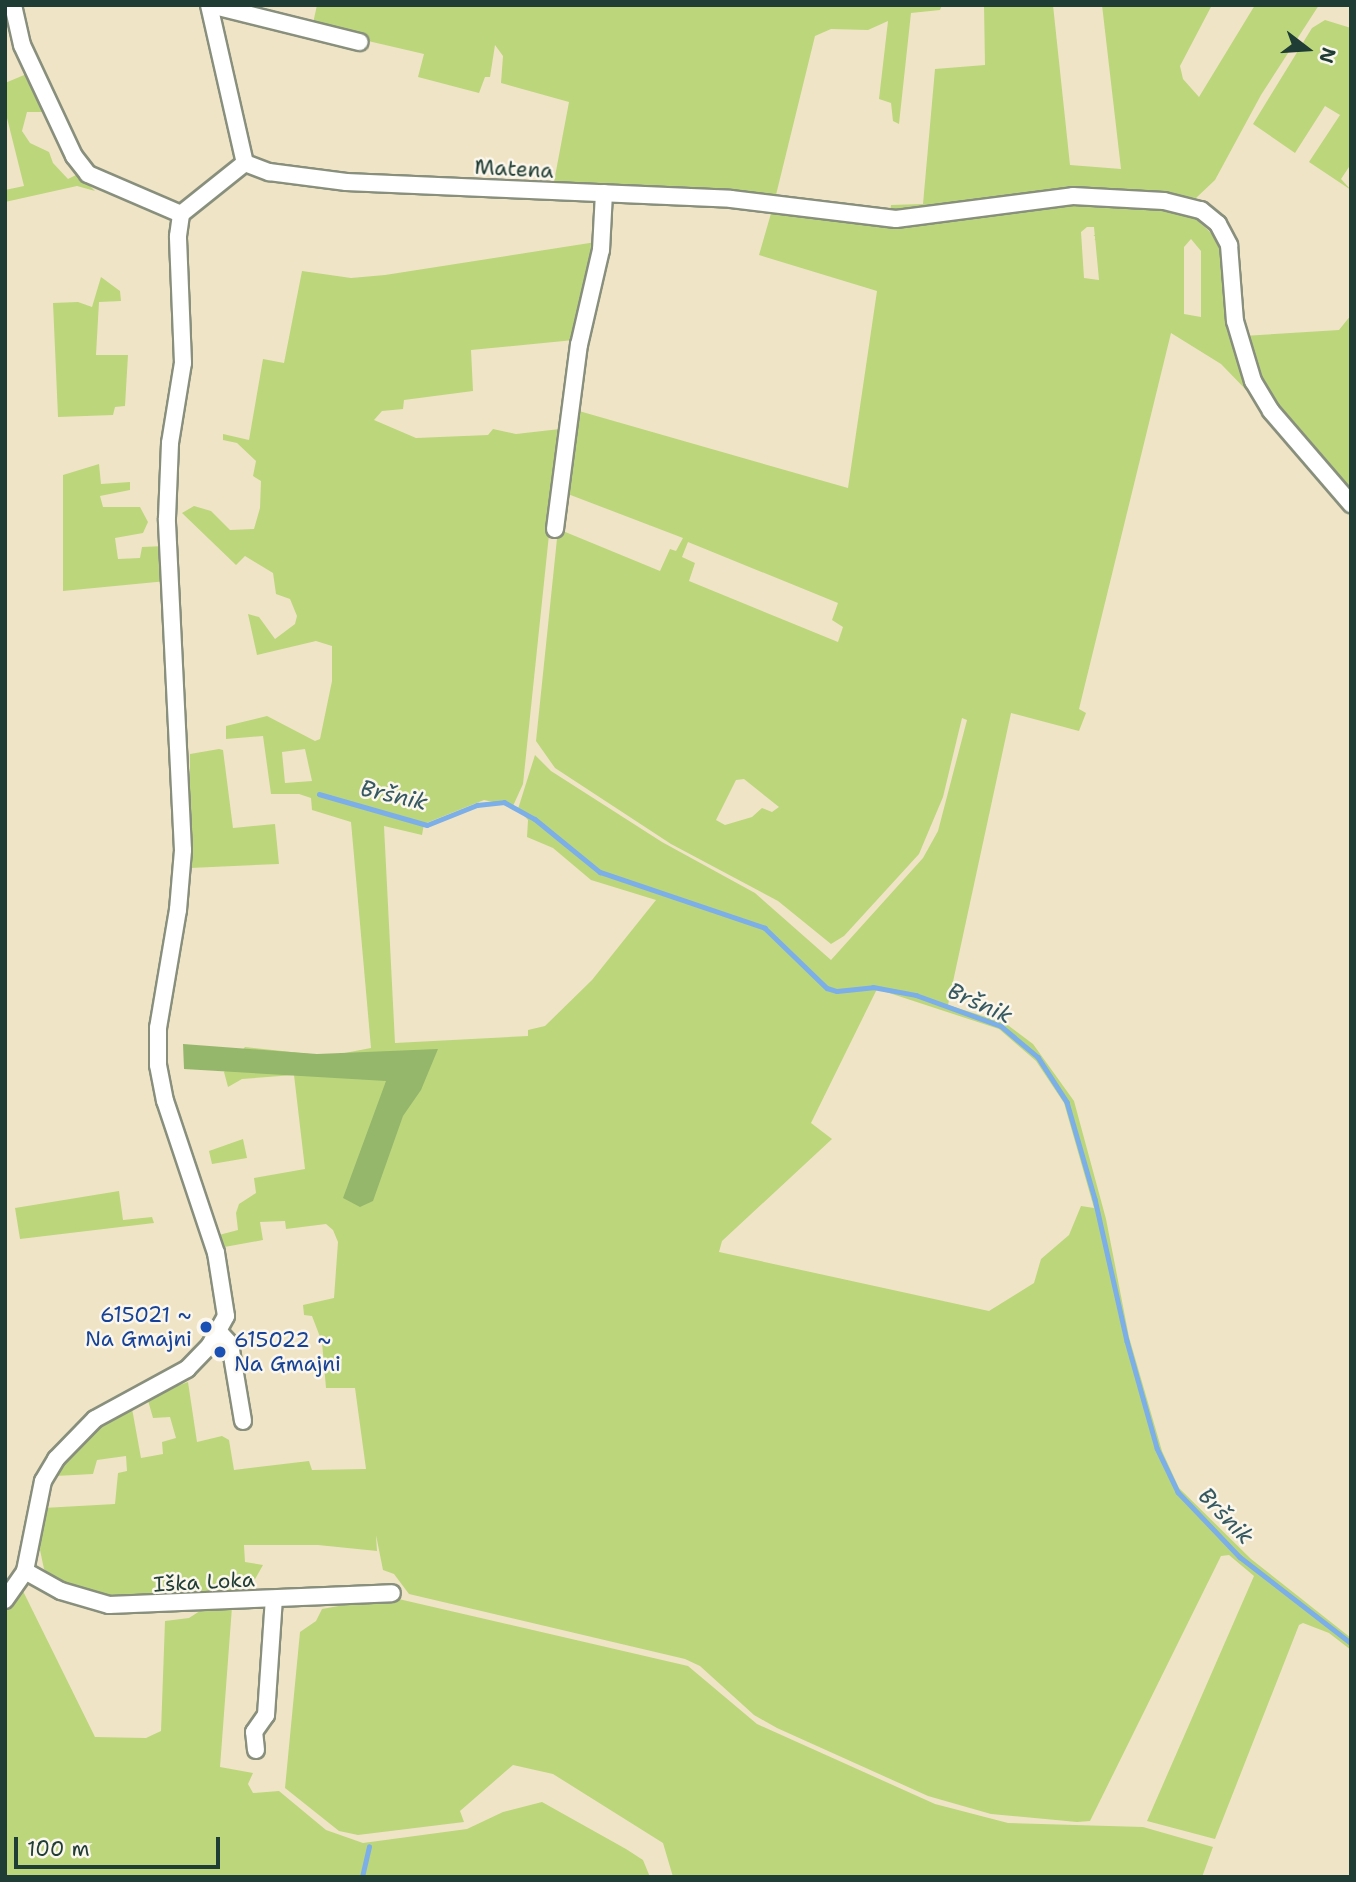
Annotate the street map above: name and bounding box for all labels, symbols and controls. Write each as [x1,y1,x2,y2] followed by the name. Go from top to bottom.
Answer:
[1272,14,1342,84] north arrow
[1313,44,1342,66] text: N
[474,154,554,184] street label: Matena
[358,774,430,816] water label: Bršnik
[943,977,1017,1029] water label: Bršnik
[85,1302,192,1352] place label: 615021 ~ Na Gmajni
[198,1319,214,1335] marker: 615021 ~ Na Gmajni
[234,1327,341,1377] place label: 615022 ~ Na Gmajni
[212,1344,228,1360] marker: 615022 ~ Na Gmajni
[1192,1482,1260,1550] water label: Bršnik
[153,1567,255,1597] street label: Iška Loka
[18,1822,224,1866] scale bar
[27,1835,90,1863] text: 100 m

